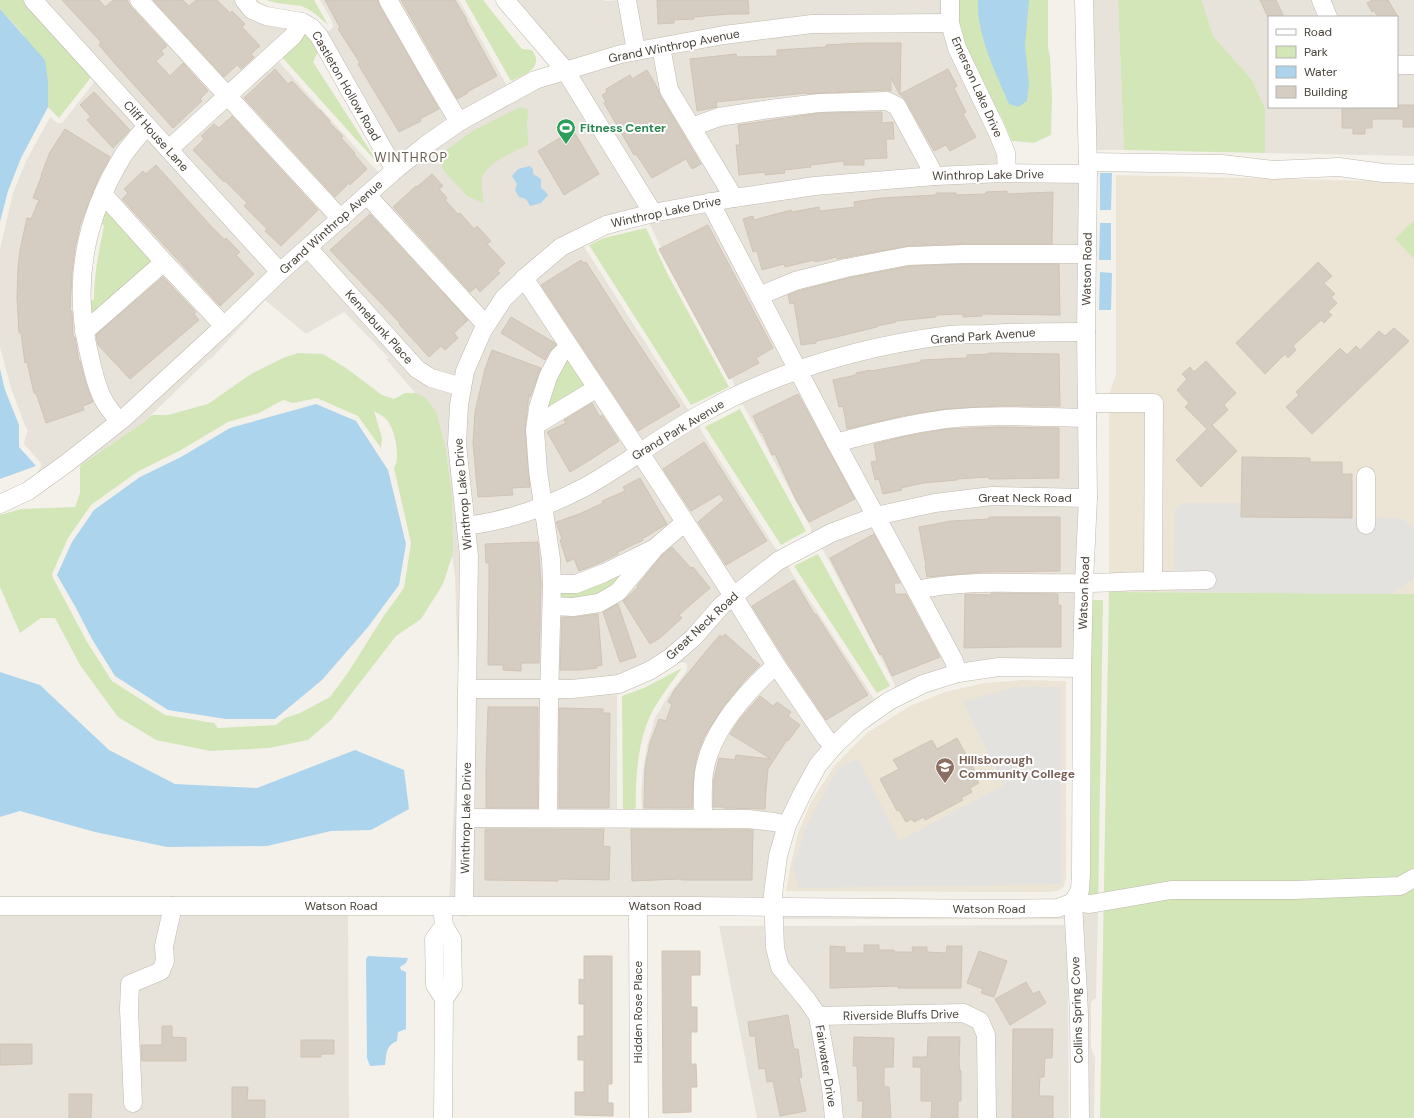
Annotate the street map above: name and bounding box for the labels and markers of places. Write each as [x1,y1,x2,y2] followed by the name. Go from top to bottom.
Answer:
[555,117,577,145] sports icon: Fitness Center
[580,120,666,136] place label: Fitness Center
[959,752,1075,782] place label: Hillsborough Community College
[934,756,956,784] school or university icon: Hillsborough Community College

